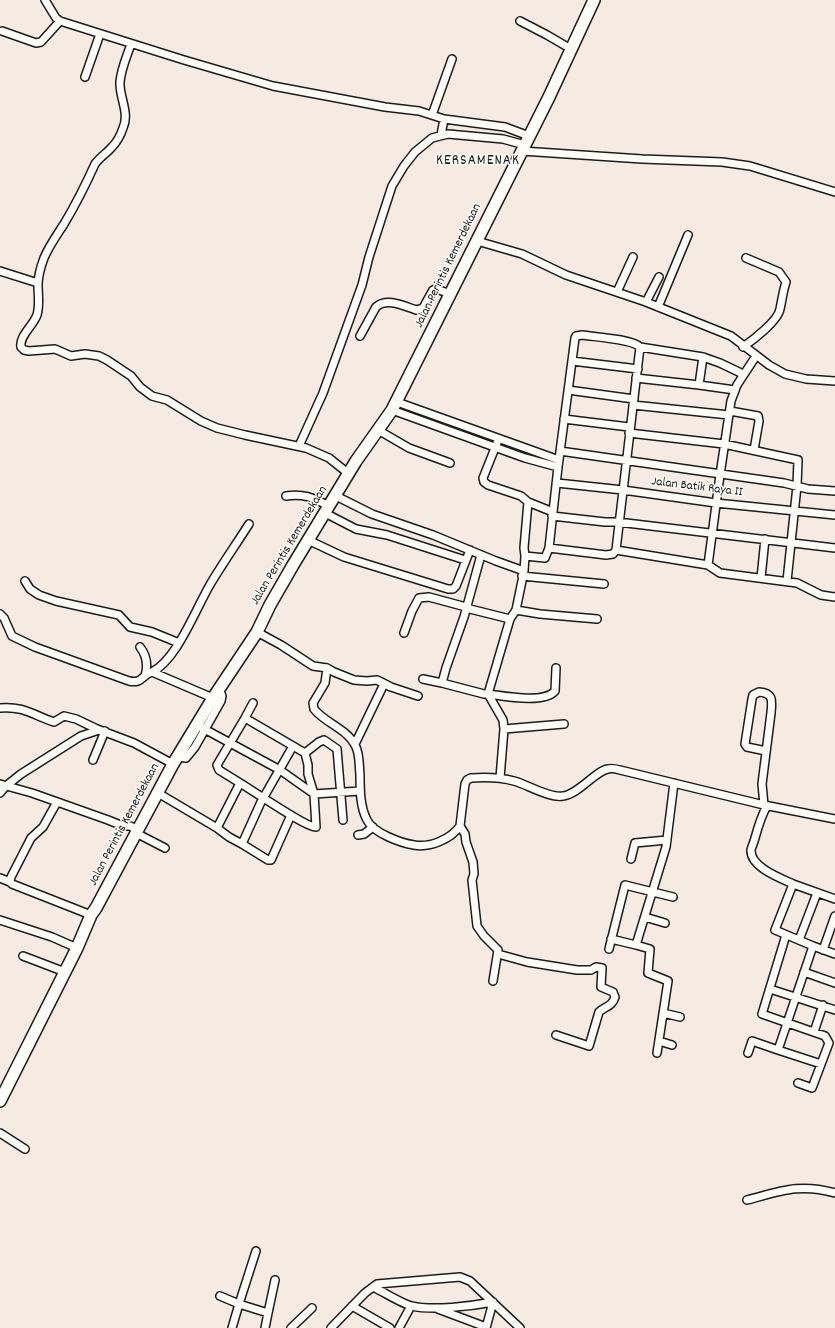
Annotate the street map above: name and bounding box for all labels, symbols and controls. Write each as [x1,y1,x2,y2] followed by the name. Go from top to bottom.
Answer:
[436,153,520,171] district label: KERSAMENAK
[412,201,486,331] street label: Jalan Perintis Kemerdekaan
[651,475,743,501] street label: Jalan Batik Raya II
[248,484,332,608] street label: Jalan Perintis Kemerdekaan
[86,761,164,889] street label: Jalan Perintis Kemerdekaan

